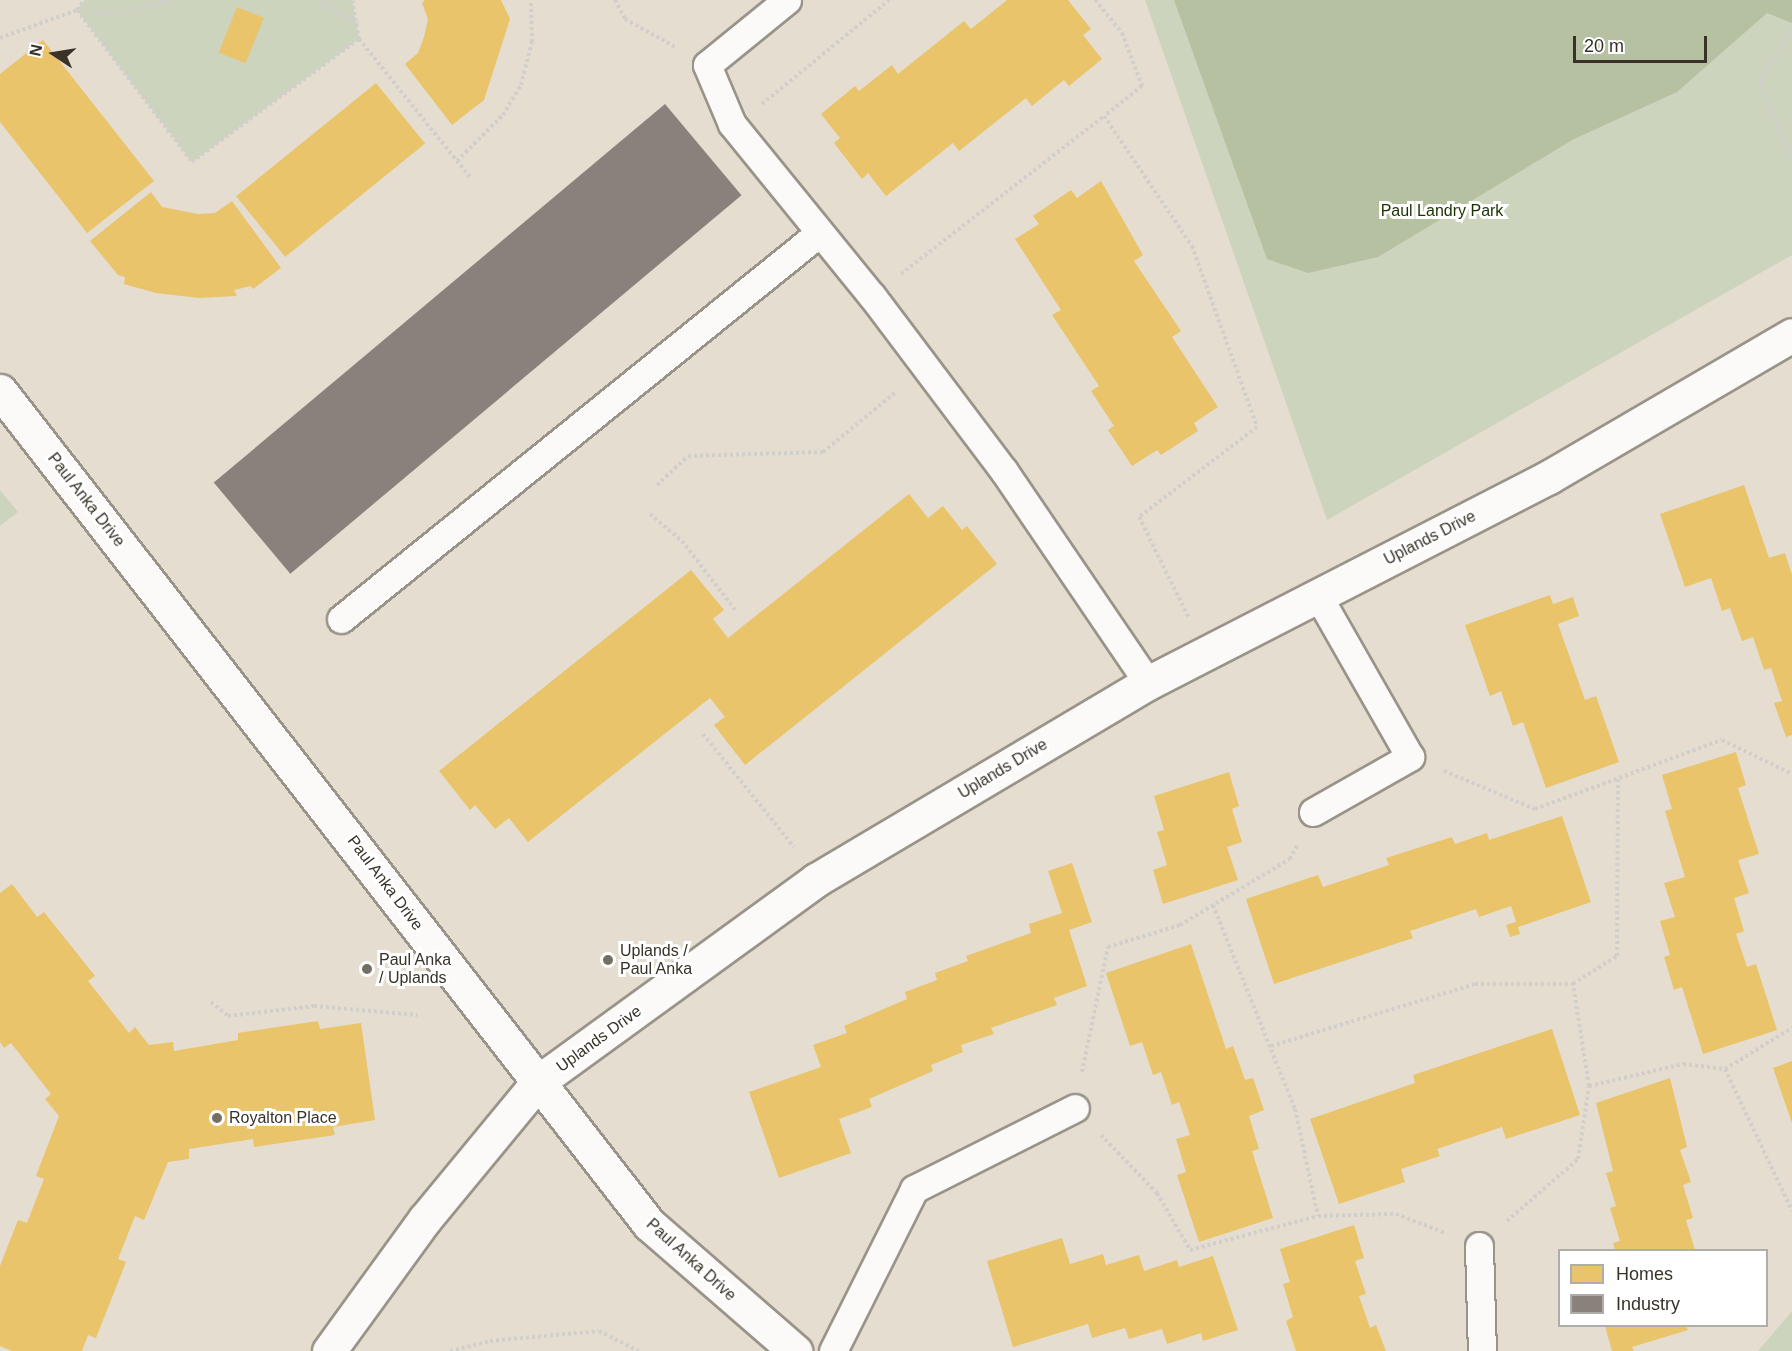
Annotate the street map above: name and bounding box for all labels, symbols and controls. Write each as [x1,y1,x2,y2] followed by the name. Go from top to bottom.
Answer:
[24,24,84,84] north arrow
[1576,24,1710,62] scale bar
[1584,36,1624,56] text: 20 m
[26,43,45,58] text: N
[1381,201,1503,221] park label: Paul Landry Park
[43,449,129,551] street label: Paul Anka Drive
[1381,507,1479,569] street label: Uplands Drive
[955,735,1051,803] street label: Uplands Drive
[343,831,427,935] street label: Paul Anka Drive
[620,941,693,979] place label: Uplands / Paul Anka
[379,950,452,988] place label: Paul Anka / Uplands
[601,953,615,967] marker: Uplands / Paul Anka
[360,962,374,976] marker: Paul Anka / Uplands
[553,1002,645,1076] street label: Uplands Drive
[229,1108,337,1128] place label: Royalton Place
[210,1111,224,1125] marker: Royalton Place
[642,1214,740,1306] street label: Paul Anka Drive
[1558,1249,1768,1327] legend
[1616,1264,1673,1284] text: Homes
[1616,1294,1680,1314] text: Industry

